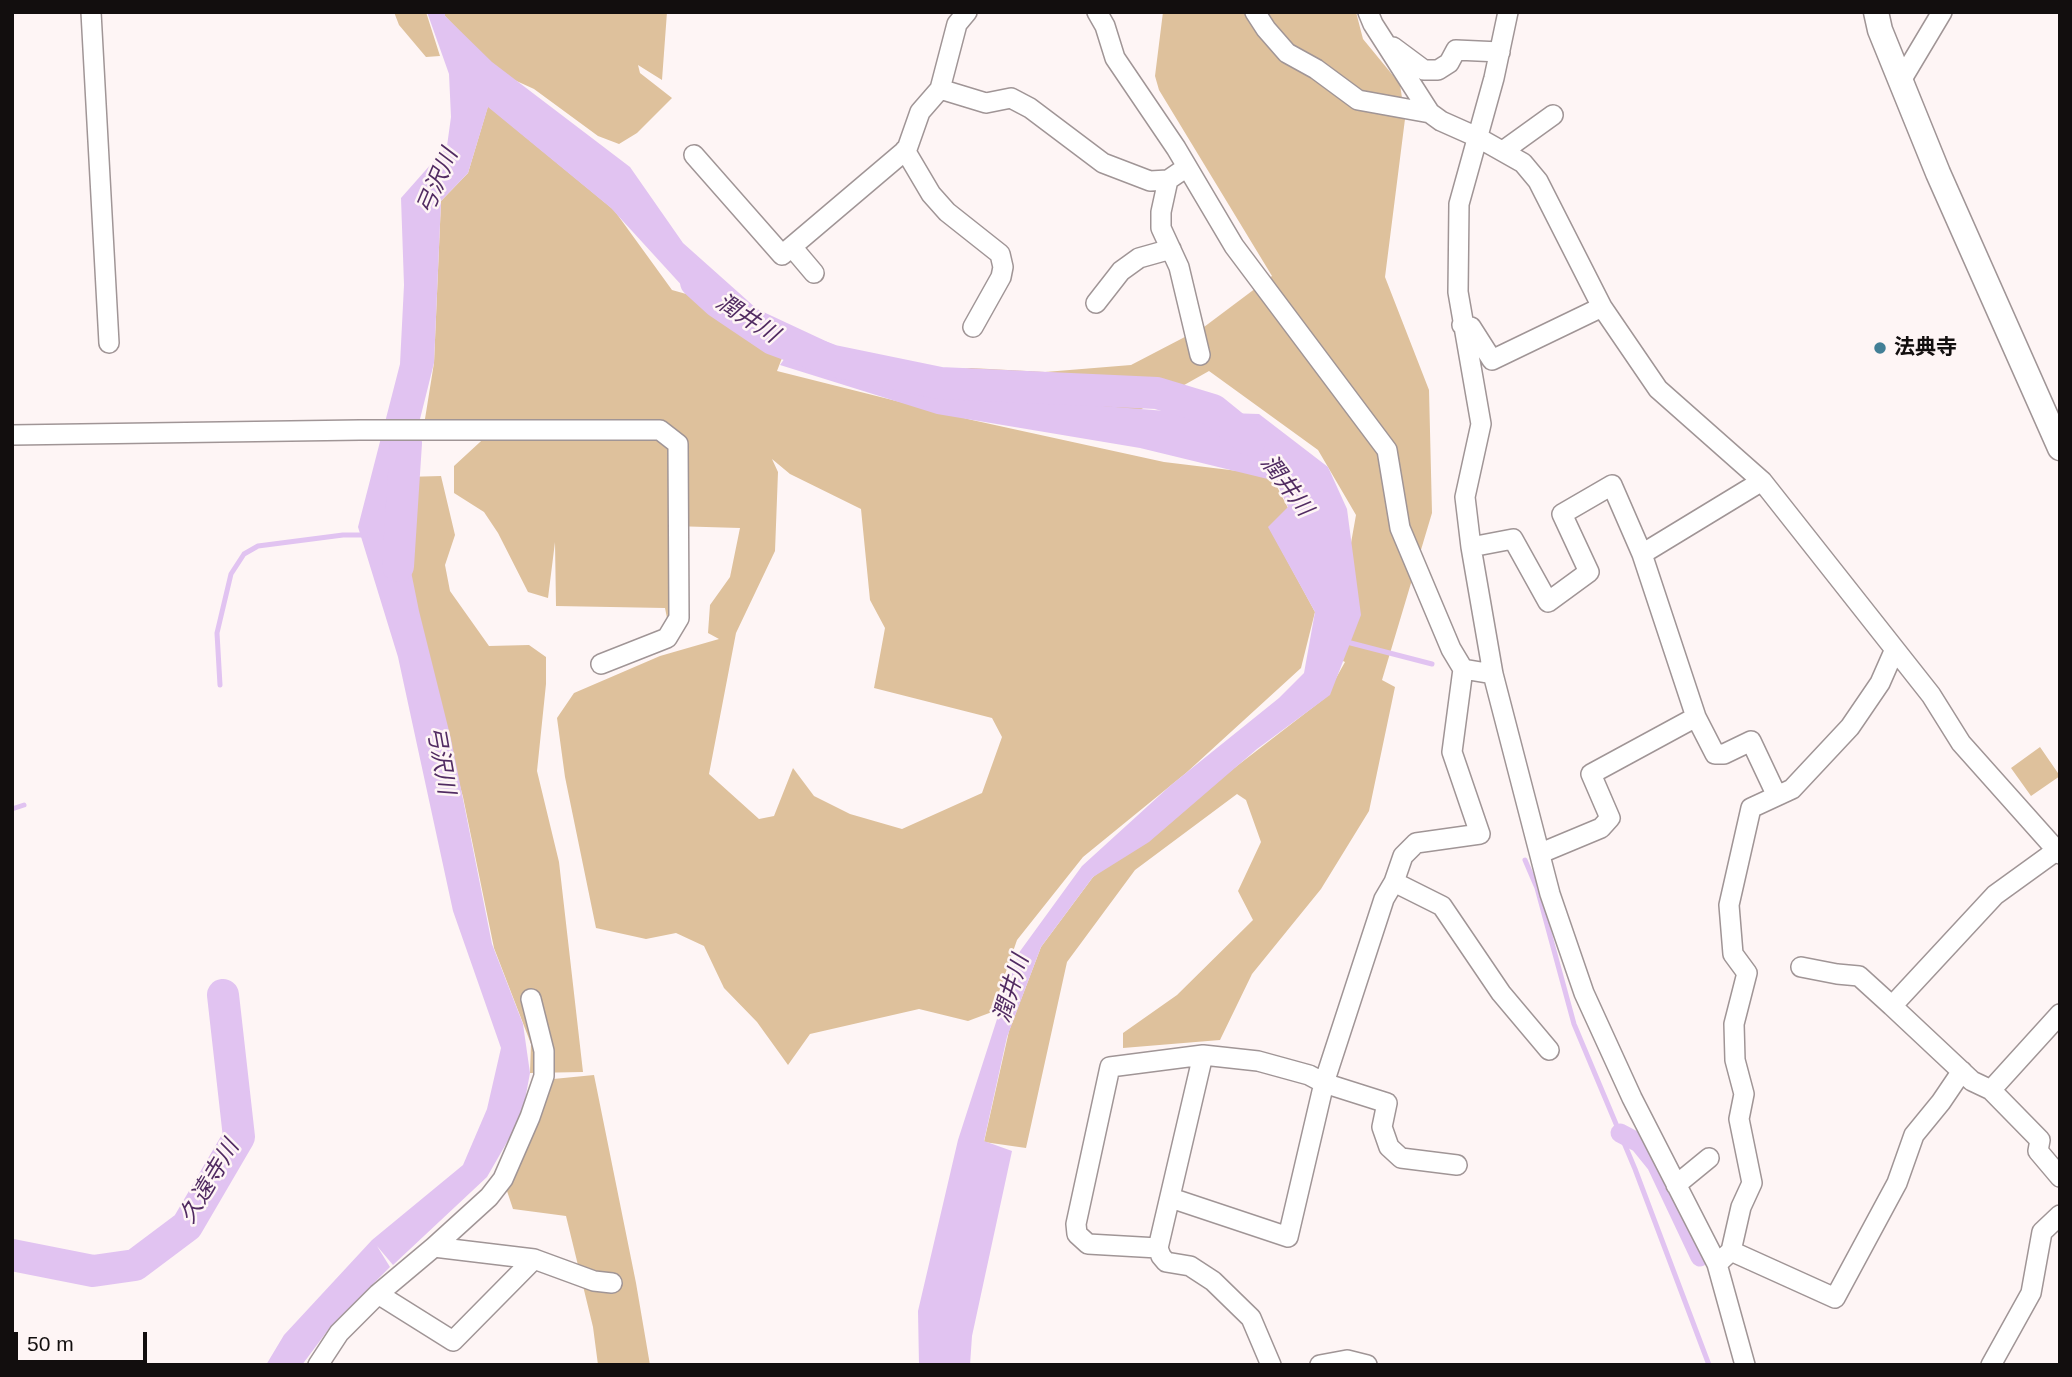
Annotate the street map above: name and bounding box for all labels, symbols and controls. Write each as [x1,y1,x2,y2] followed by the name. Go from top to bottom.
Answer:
[412,145,464,219] water label: 弓沢川
[711,289,783,349] water label: 潤井川
[1894,335,1957,361] place label: 法典寺
[1872,340,1888,356] marker: 法典寺
[1254,450,1318,522] water label: 潤井川
[420,724,460,796] water label: 弓沢川
[989,952,1035,1026] water label: 潤井川
[174,1135,246,1229] water label: 久遠寺川
[18,1318,150,1362] scale bar
[27,1332,74,1355] text: 50 m

